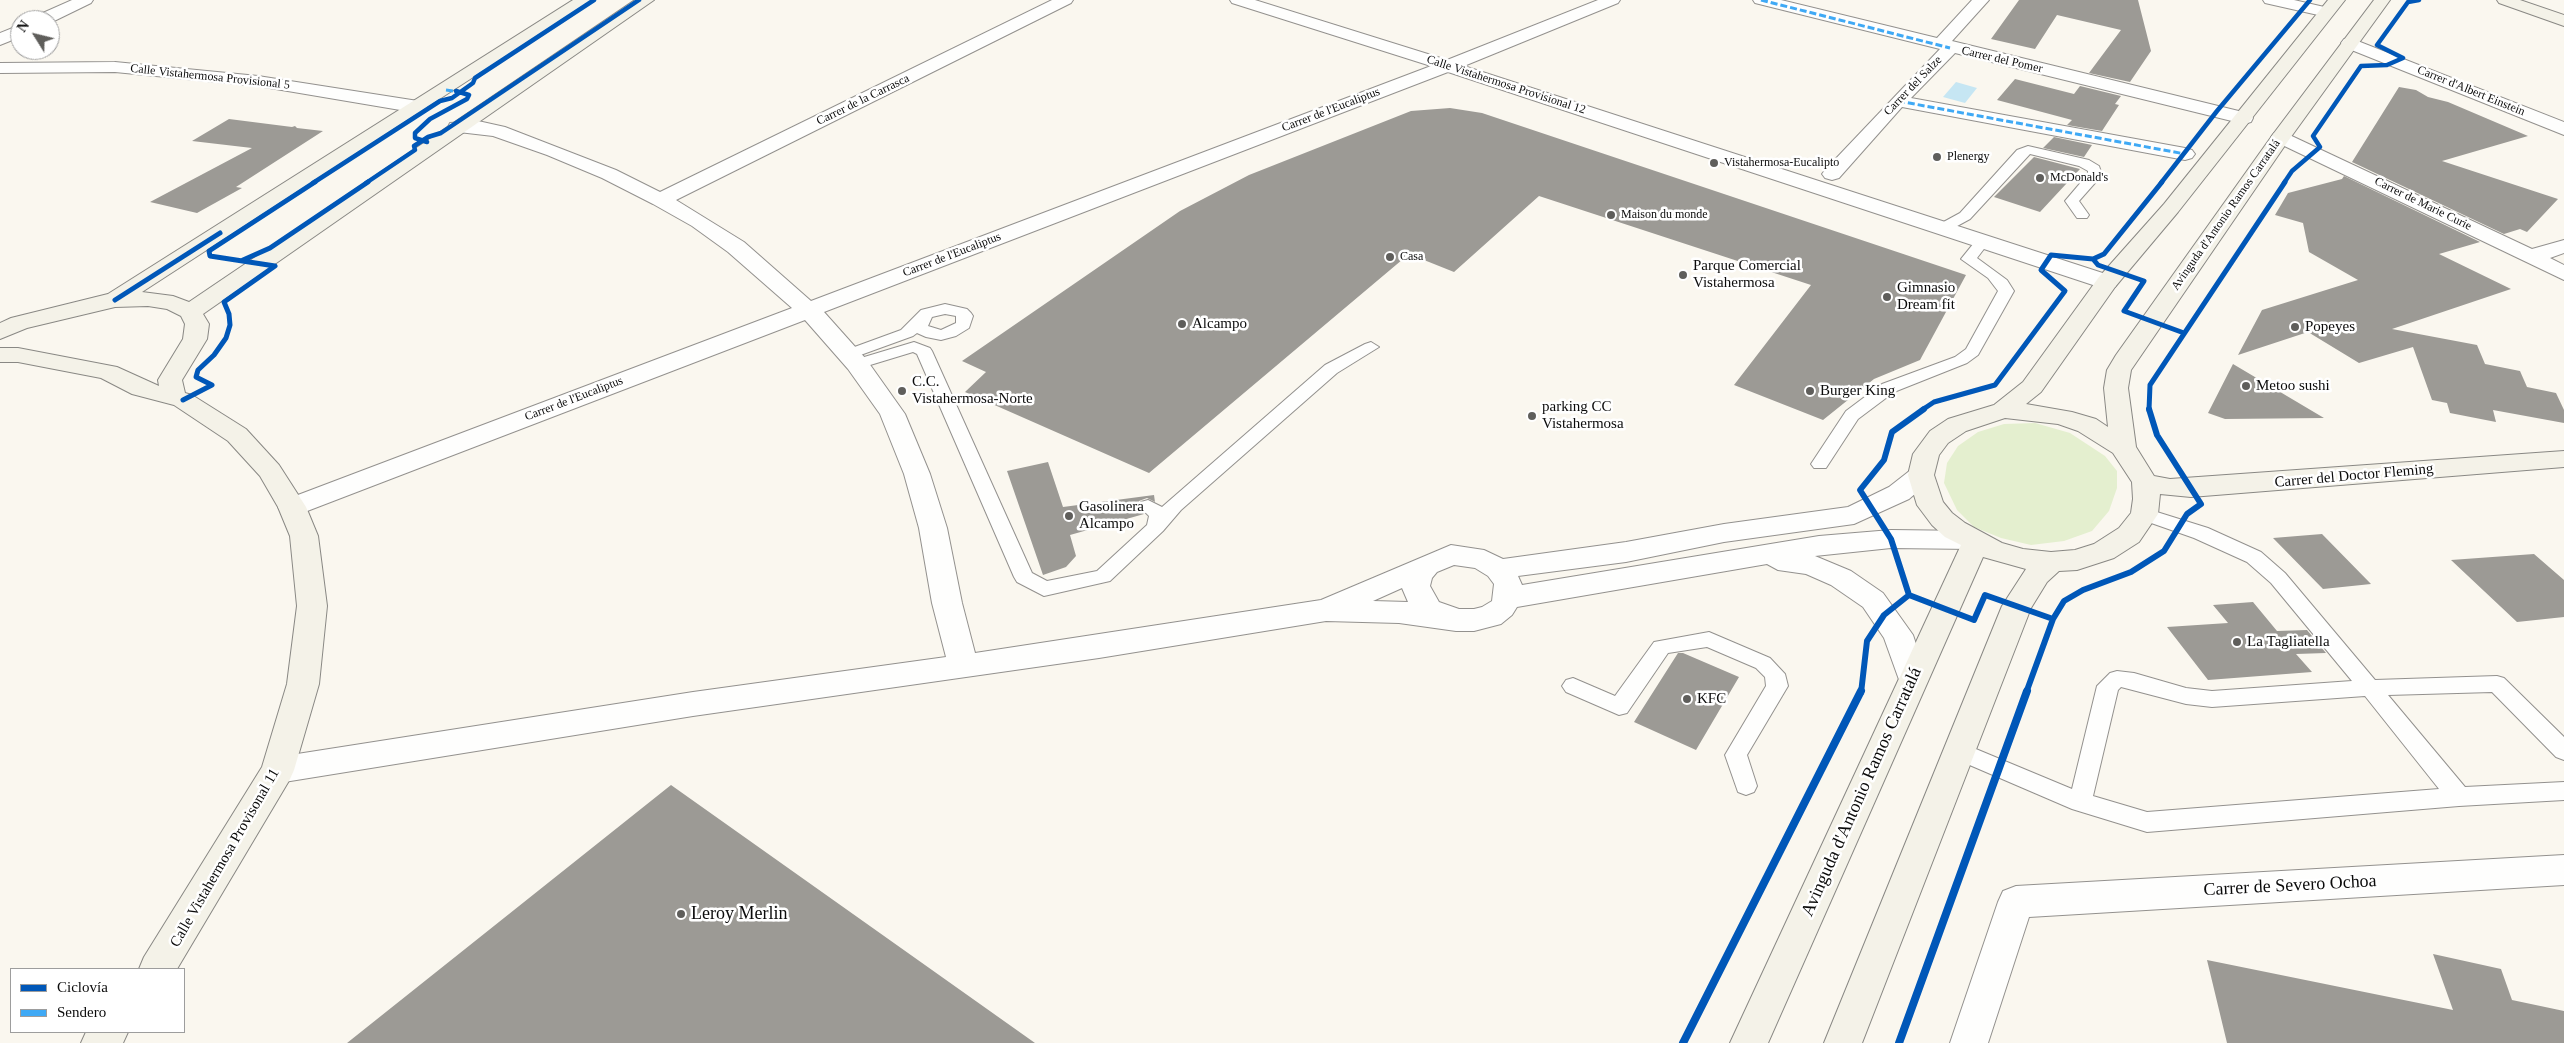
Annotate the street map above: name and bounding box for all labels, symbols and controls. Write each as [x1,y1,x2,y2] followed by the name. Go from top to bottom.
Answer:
[10,10,60,60] north arrow
[14,18,32,35] text: N
[1960,44,2044,76] street label: Carrer del Pomer
[1425,52,1587,118] street label: Calle Vistahermosa Provisional 12
[1881,53,1945,119] street label: Carrer del Salze
[130,61,290,93] street label: Calle Vistahermosa Provisional 5
[2415,63,2527,119] street label: Carrer d'Albert Einstein
[814,71,912,129] street label: Carrer de la Carrasca
[1280,85,1382,135] street label: Carrer de l'Eucaliptus
[2168,137,2284,293] street label: Avinguda d'Antonio Ramos Carratalá
[1947,150,1989,164] place label: Plenergy
[1931,151,1943,163] marker: Plenergy
[1724,156,1839,170] place label: Vistahermosa-Eucalipto
[1708,157,1720,169] marker: Vistahermosa-Eucalipto
[2050,171,2108,185] place label: McDonald's
[2034,172,2046,184] marker: McDonald's
[2372,174,2474,234] street label: Carrer de Marie Curie
[1621,208,1708,222] place label: Maison du monde
[1605,209,1617,221] marker: Maison du monde
[901,230,1003,280] street label: Carrer de l'Eucaliptus
[1400,250,1423,264] place label: Casa
[1384,251,1396,263] marker: Casa
[1693,257,1801,292] place label: Parque Comercial Vistahermosa
[1677,269,1689,281] marker: Parque Comercial Vistahermosa
[1897,279,1955,314] place label: Gimnasio Dream fit
[1881,291,1893,303] marker: Gimnasio Dream fit
[1192,315,1247,333] place label: Alcampo
[1176,318,1188,330] marker: Alcampo
[2305,318,2355,336] place label: Popeyes
[2289,321,2301,333] marker: Popeyes
[912,373,1033,408] place label: C.C. Vistahermosa-Norte
[523,374,625,424] street label: Carrer de l'Eucaliptus
[2256,377,2330,395] place label: Metoo sushi
[2240,380,2252,392] marker: Metoo sushi
[1820,382,1895,400] place label: Burger King
[896,385,908,397] marker: C.C. Vistahermosa-Norte
[1804,385,1816,397] marker: Burger King
[1542,398,1624,433] place label: parking CC Vistahermosa
[1526,410,1538,422] marker: parking CC Vistahermosa
[2274,460,2434,492] street label: Carrer del Doctor Fleming
[1079,498,1144,533] place label: Gasolinera Alcampo
[1063,510,1075,522] marker: Gasolinera Alcampo
[2247,633,2330,651] place label: La Tagliatella
[2231,636,2243,648] marker: La Tagliatella
[1797,664,1927,920] street label: Avinguda d'Antonio Ramos Carratalá
[1697,690,1726,708] place label: KFC
[1681,693,1693,705] marker: KFC
[166,766,284,950] street label: Calle Vistahermosa Provisonal 11
[2203,871,2377,901] street label: Carrer de Severo Ochoa
[691,903,787,925] place label: Leroy Merlin
[675,908,687,920] marker: Leroy Merlin
[10,968,185,1033] legend
[57,979,108,995] text: Ciclovía
[57,1004,106,1020] text: Sendero

